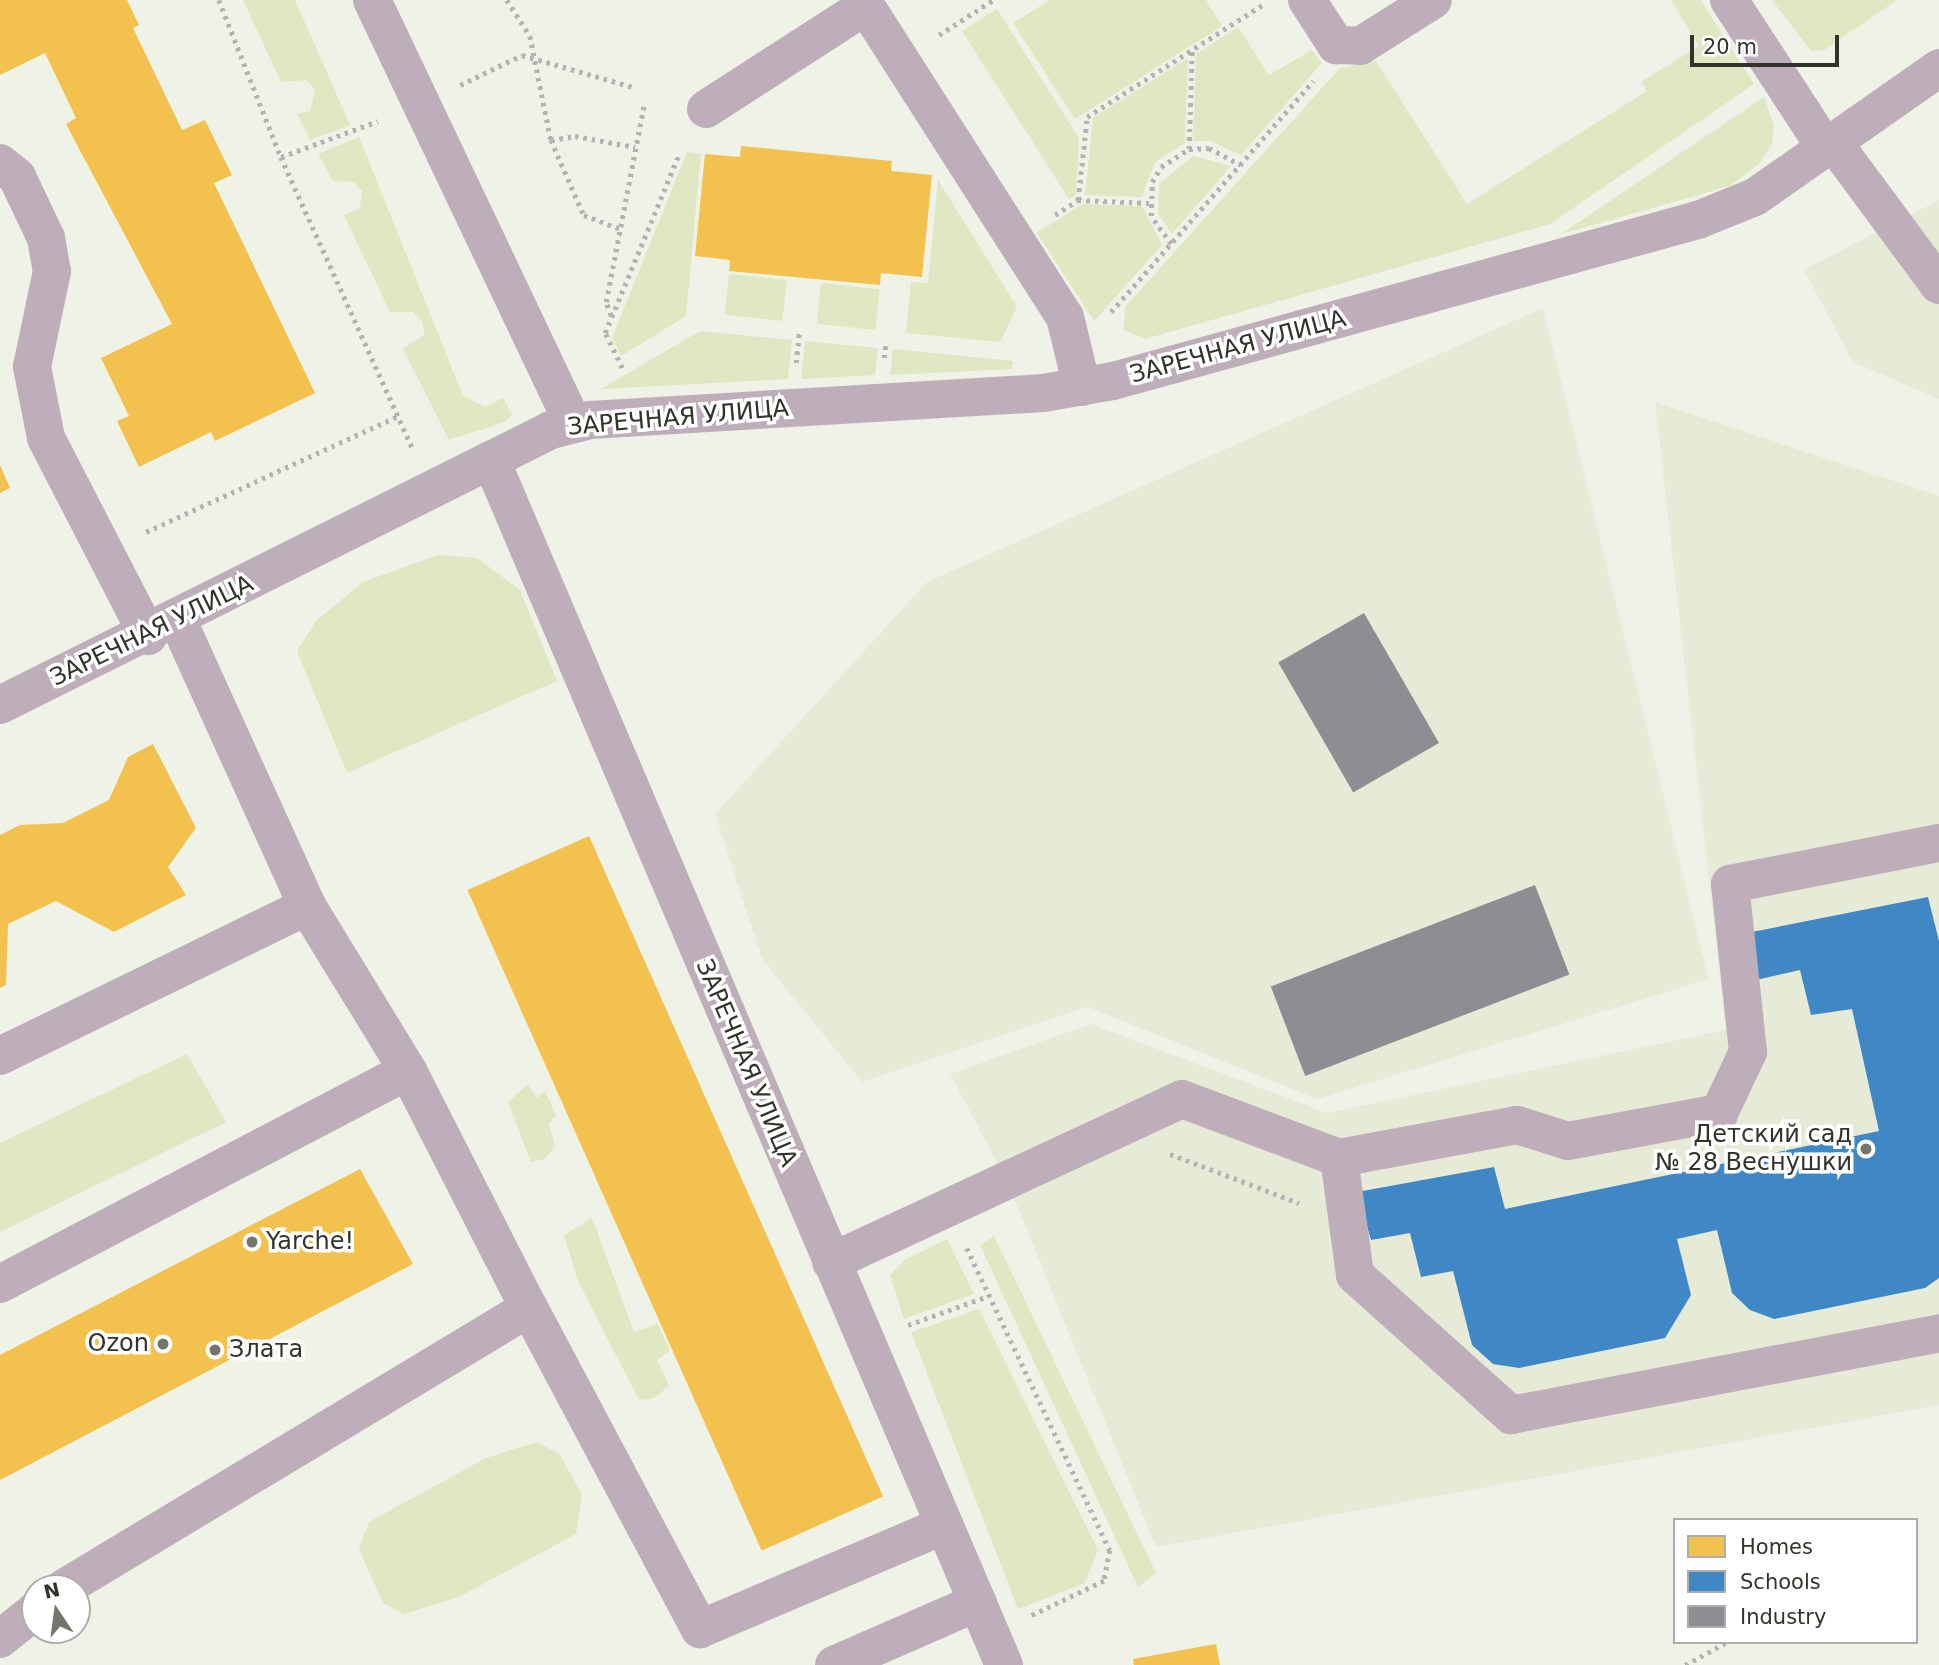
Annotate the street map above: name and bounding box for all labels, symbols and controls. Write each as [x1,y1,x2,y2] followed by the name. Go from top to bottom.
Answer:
[1694,21,1843,65] scale bar
[1703,35,1757,59] text: 20 m
[1127,304,1349,390] street label: ЗАРЕЧНАЯ УЛИЦА
[566,394,790,442] street label: ЗАРЕЧНАЯ УЛИЦА
[46,569,258,693] street label: ЗАРЕЧНАЯ УЛИЦА
[689,955,803,1171] street label: ЗАРЕЧНАЯ УЛИЦА
[1655,1121,1852,1177] place label: Детский сад № 28 Веснушки
[1858,1141,1874,1157] marker: Детский сад № 28 Веснушки
[266,1228,354,1256] place label: Yarche!
[244,1234,260,1250] marker: Yarche!
[88,1330,149,1358] place label: Ozon
[155,1336,171,1352] marker: Ozon
[229,1336,303,1364] place label: Злата
[207,1342,223,1358] marker: Злата
[1673,1518,1918,1644] legend
[1740,1535,1813,1559] text: Homes
[1740,1570,1821,1594] text: Schools
[21,1574,91,1644] north arrow
[42,1578,62,1603] text: N
[1740,1605,1826,1629] text: Industry

